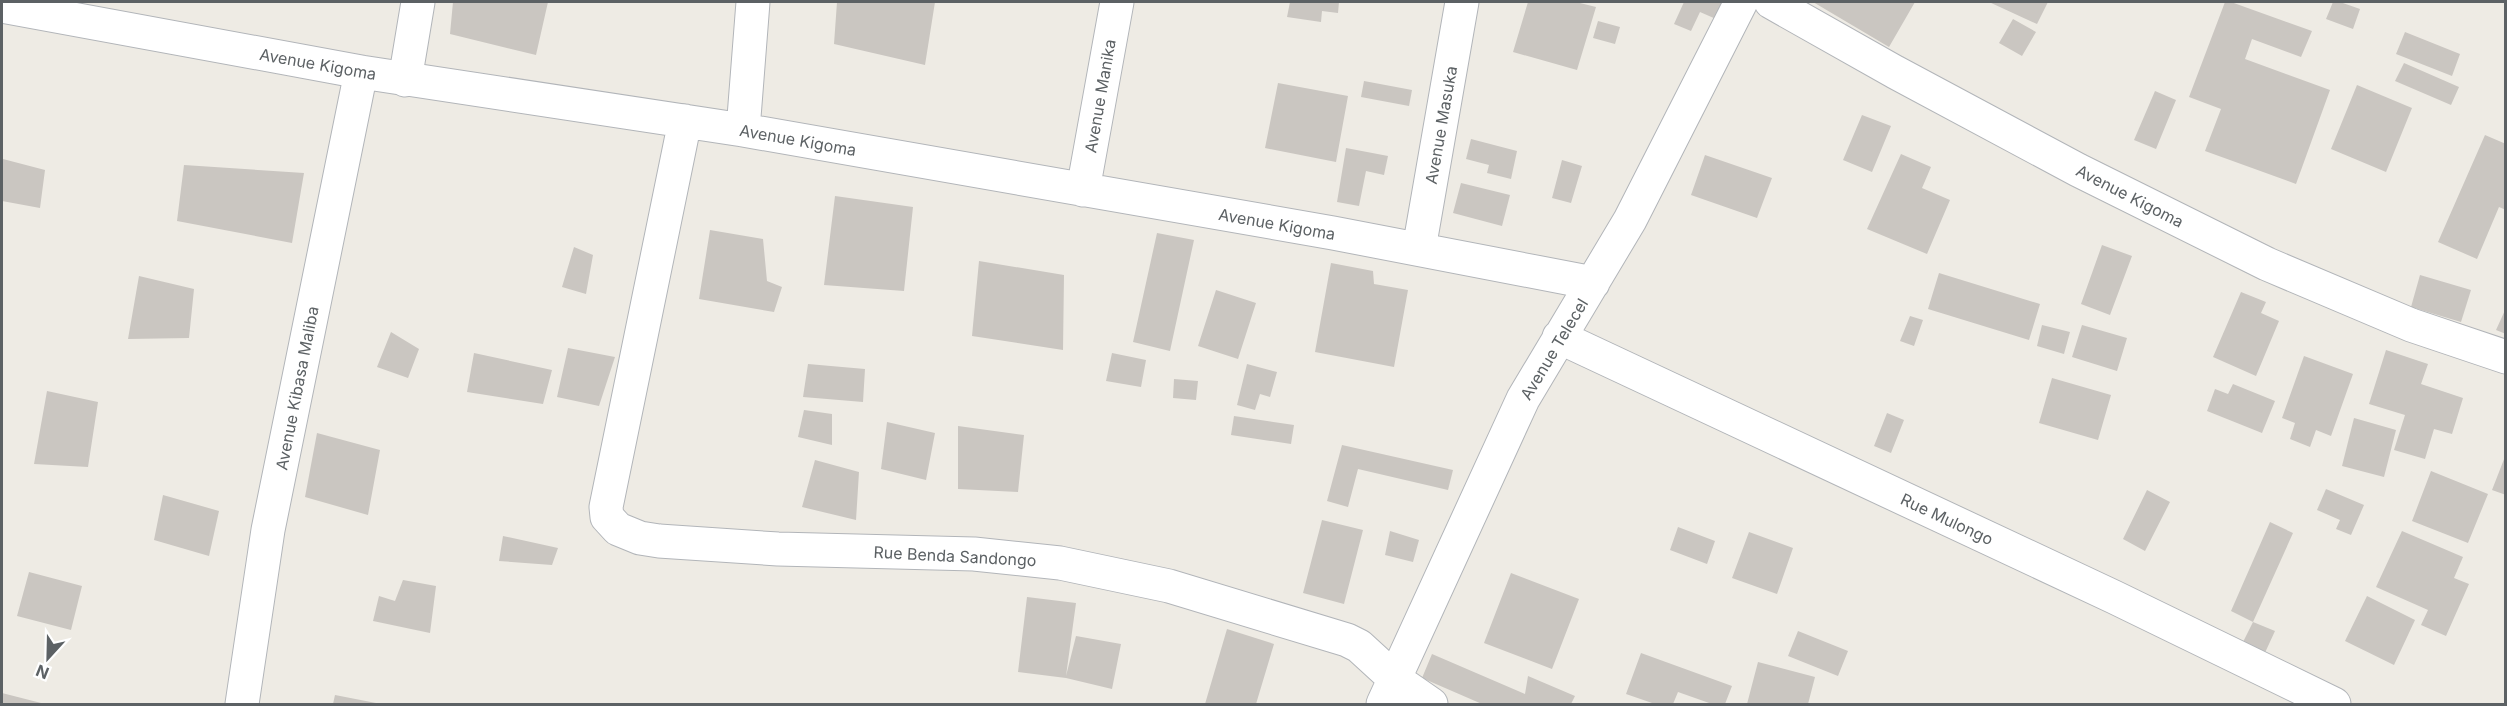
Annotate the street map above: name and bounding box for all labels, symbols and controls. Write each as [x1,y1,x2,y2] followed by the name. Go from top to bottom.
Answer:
[1080,38,1120,154] street label: Avenue Manika
[258,44,378,84] street label: Avenue Kigoma
[1421,64,1461,186] street label: Avenue Masuka
[738,120,858,160] street label: Avenue Kigoma
[2073,160,2187,232] street label: Avenue Kigoma
[1217,204,1337,244] street label: Avenue Kigoma
[1516,295,1592,403] street label: Avenue Telecel
[271,304,323,472] street label: Avenue Kibasa Maliba
[1898,489,1996,549] street label: Rue Mulongo
[873,542,1037,570] street label: Rue Benda Sandongo
[18,628,78,688] north arrow
[33,660,52,683] text: N

